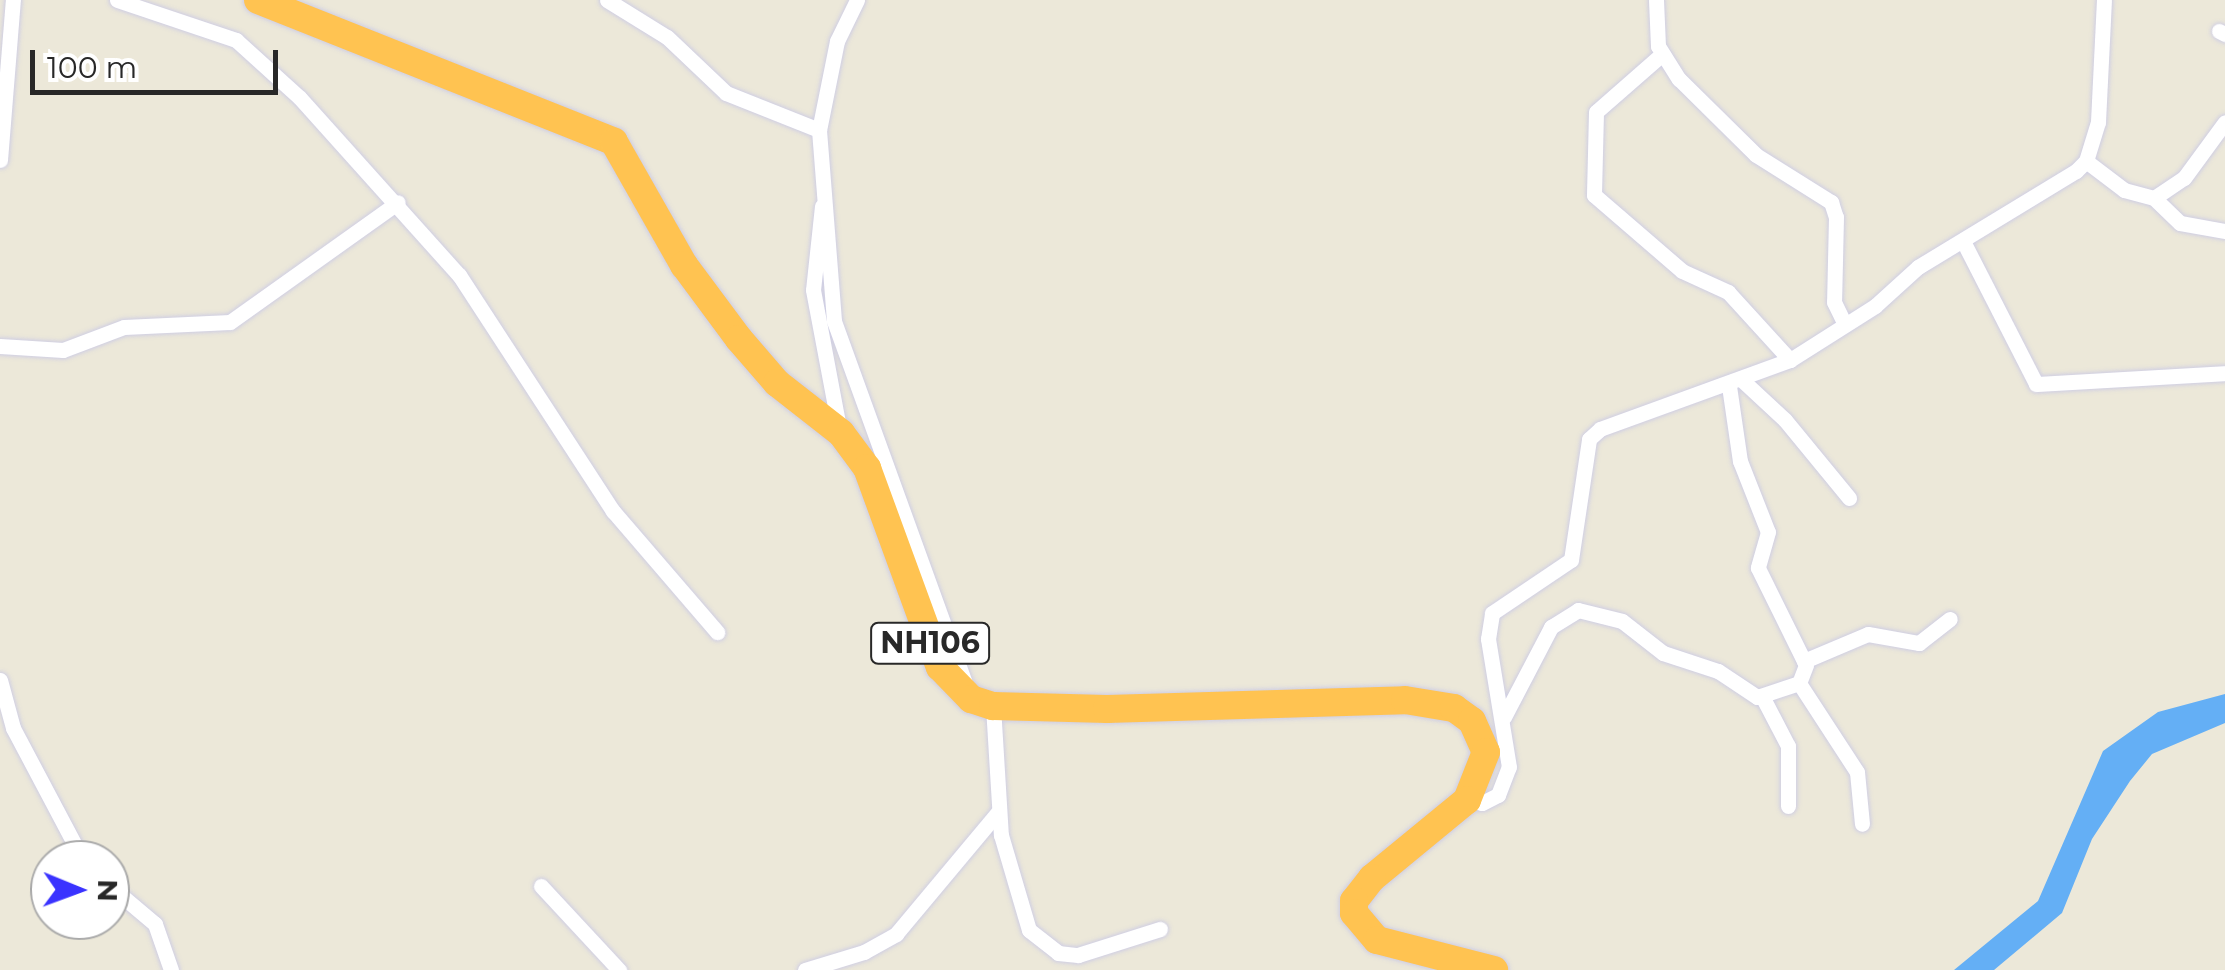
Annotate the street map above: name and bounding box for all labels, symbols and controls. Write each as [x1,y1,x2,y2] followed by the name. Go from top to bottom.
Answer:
[35,30,282,92] scale bar
[47,49,137,86] text: 100 m
[870,618,990,668] road number: NH106
[30,840,130,940] north arrow
[91,879,125,902] text: N

